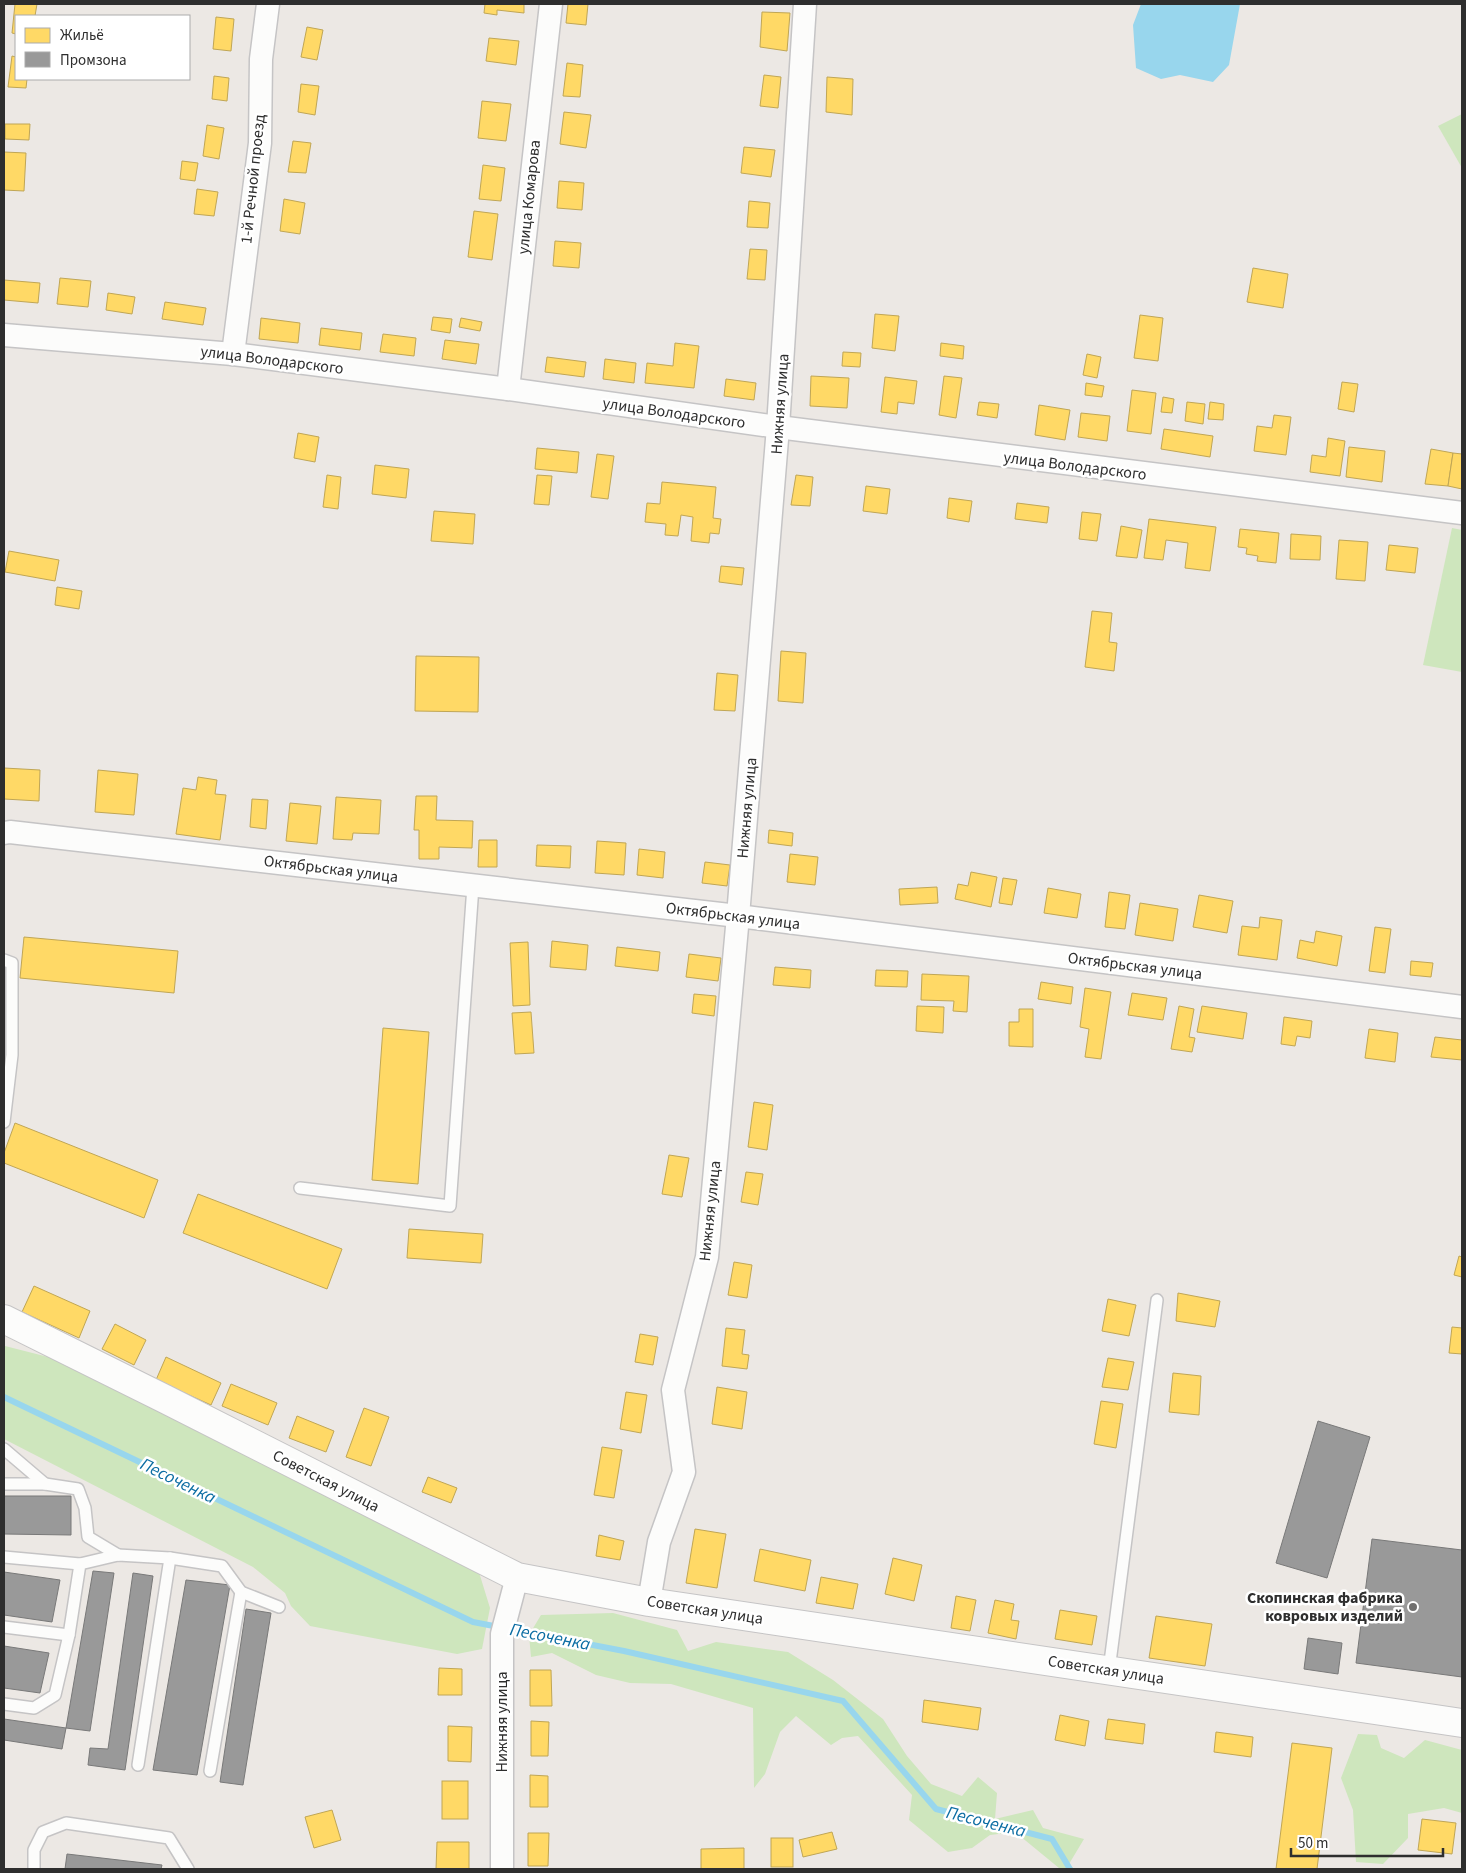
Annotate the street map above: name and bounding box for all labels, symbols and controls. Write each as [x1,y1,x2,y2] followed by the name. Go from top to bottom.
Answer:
[15,15,190,80] legend
[60,25,104,46] text: Жильё
[60,50,127,71] text: Промзона
[235,113,271,245] street label: 1-й Речной проезд
[512,139,546,255] street label: улица Комарова
[199,340,345,380] street label: улица Володарского
[766,353,794,455] street label: Нижняя улица
[601,392,747,434] street label: улица Володарского
[1002,446,1148,486] street label: улица Володарского
[732,757,762,859] street label: Нижняя улица
[263,850,399,888] street label: Октябрьская улица
[665,897,801,935] street label: Октябрьская улица
[1067,947,1203,985] street label: Октябрьская улица
[694,1160,726,1262] street label: Нижняя улица
[269,1445,383,1517] street label: Советская улица
[136,1452,220,1510] water label: Песоченка
[1247,1587,1403,1627] place label: Скопинская фабрика ковровых изделий
[645,1590,765,1630] street label: Советская улица
[1407,1601,1419,1613] marker: Скопинская фабрика ковровых изделий
[508,1617,593,1657] water label: Песоченка
[1046,1650,1166,1690] street label: Советская улица
[491,1671,513,1773] street label: Нижняя улица
[943,1800,1029,1844] water label: Песоченка
[1291,1826,1444,1858] scale bar
[1298,1833,1328,1854] text: 50 m

